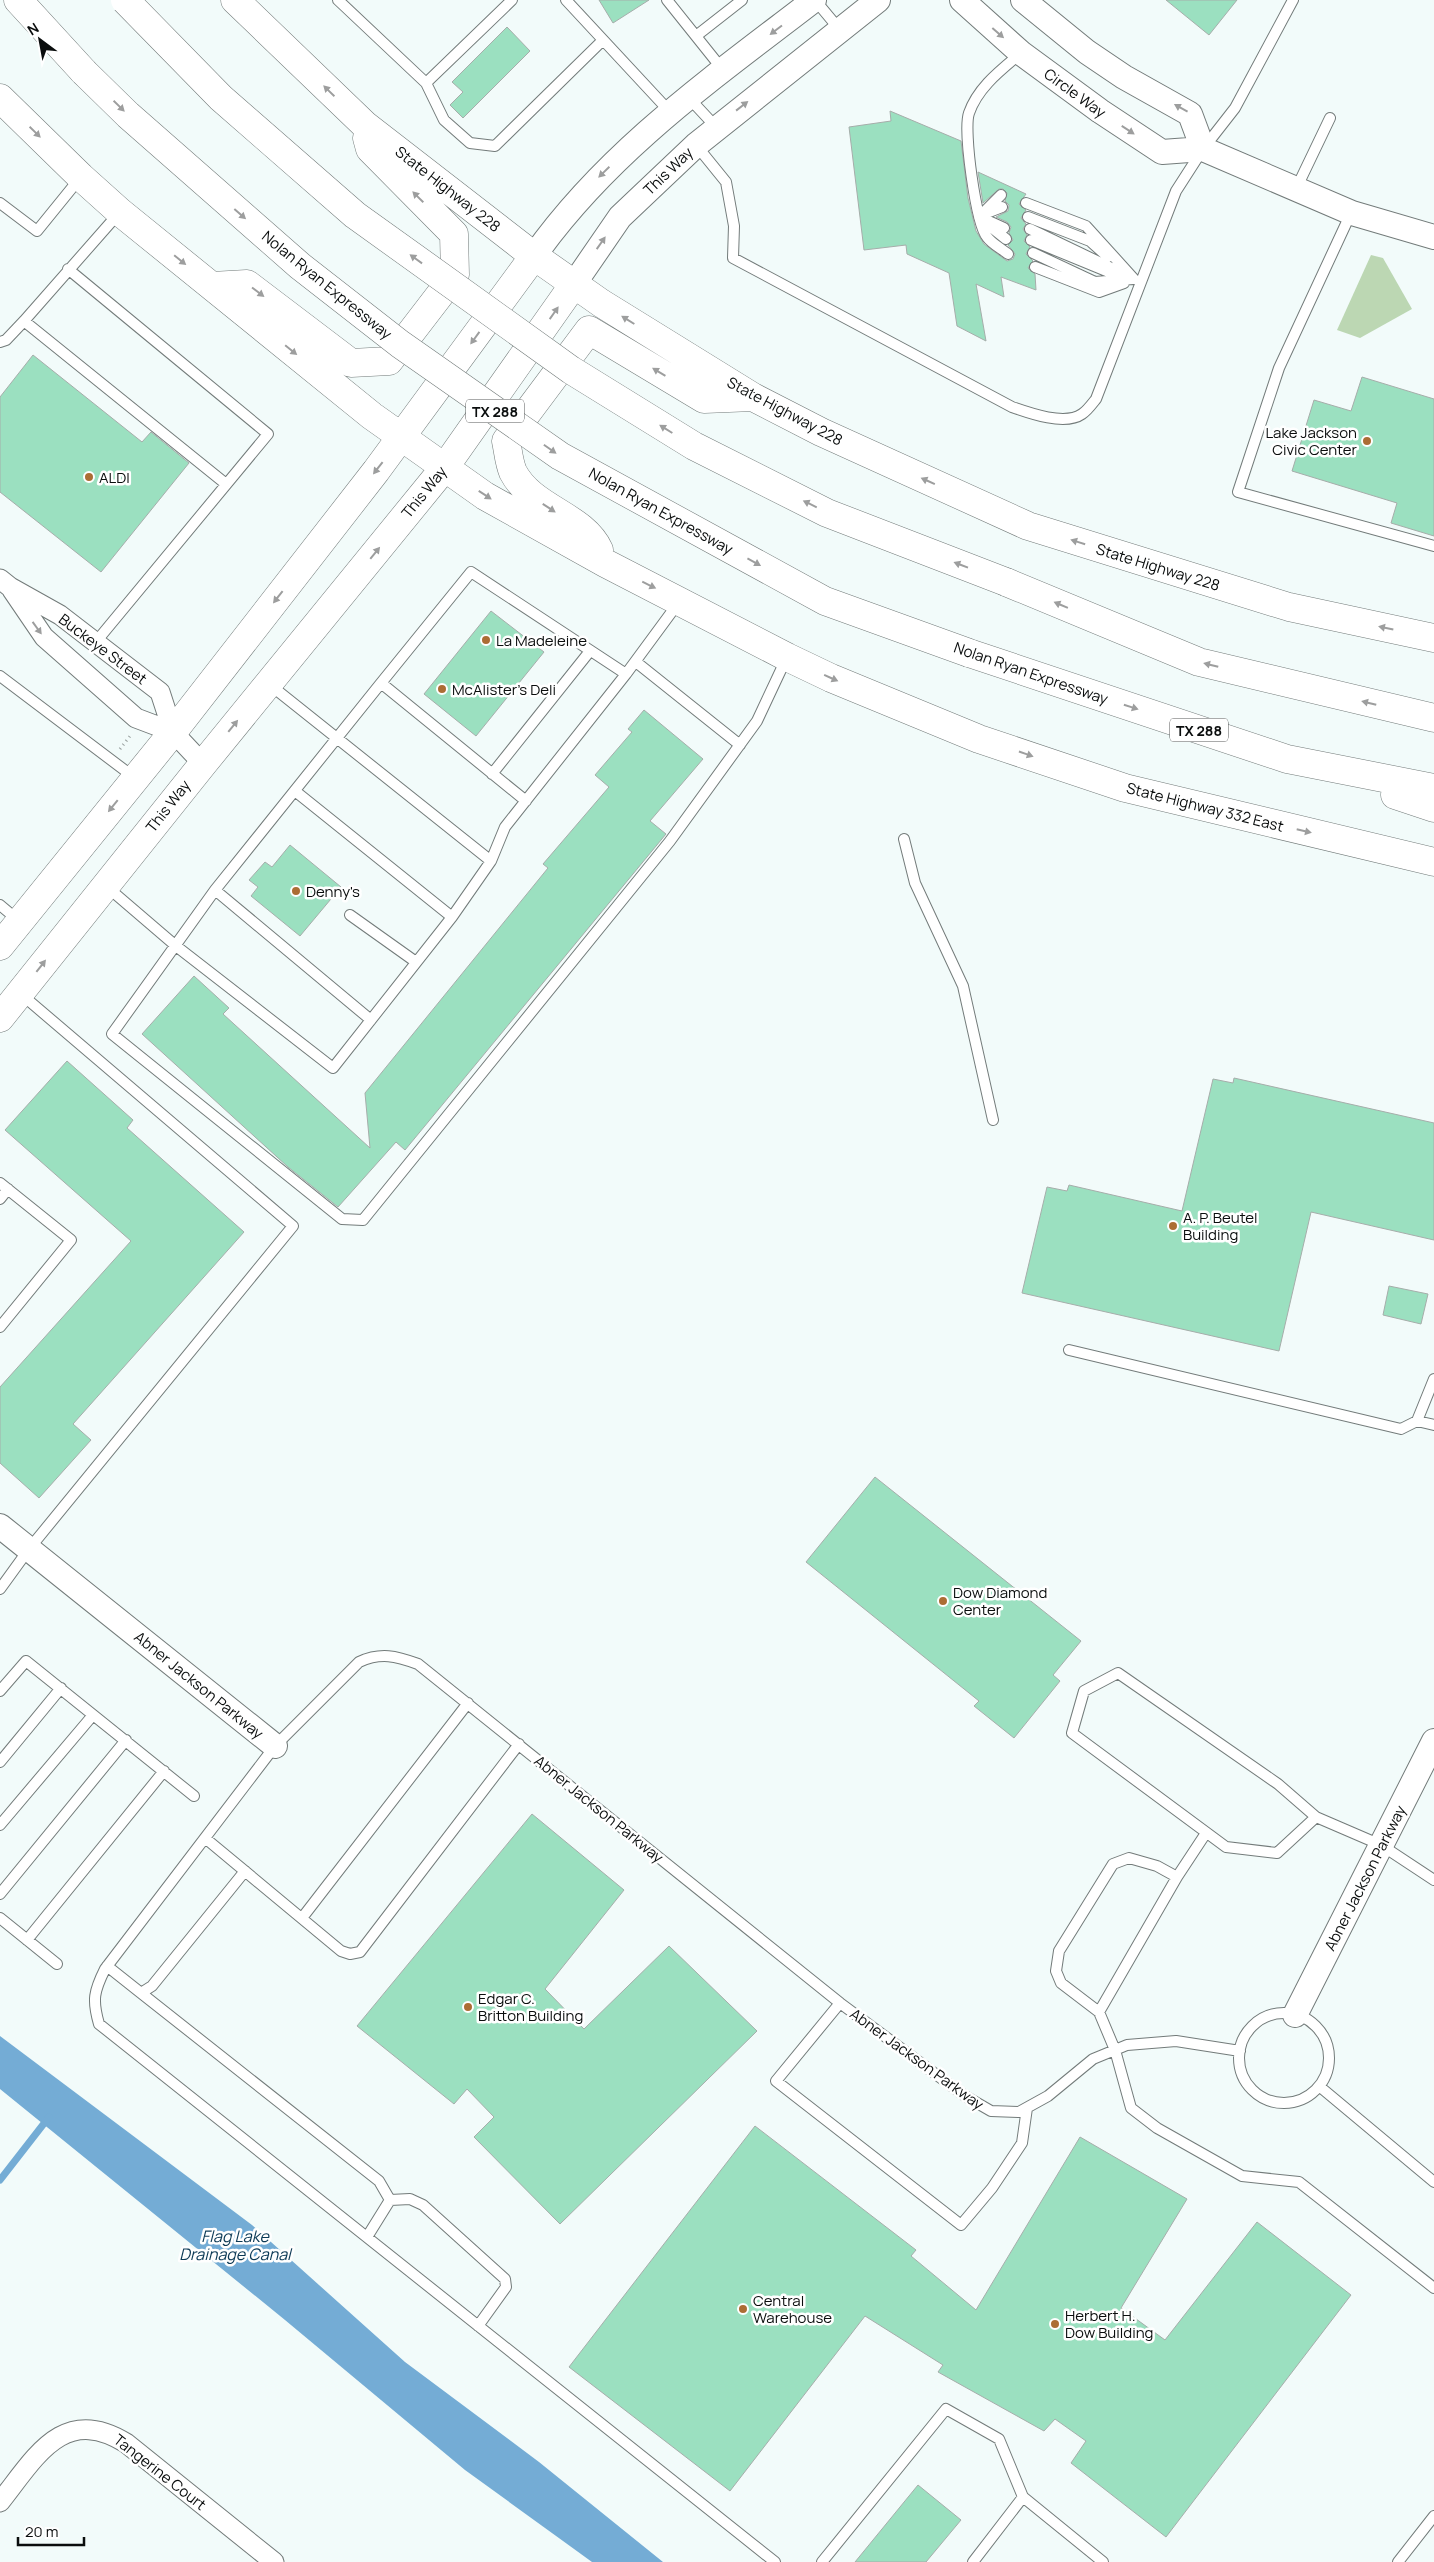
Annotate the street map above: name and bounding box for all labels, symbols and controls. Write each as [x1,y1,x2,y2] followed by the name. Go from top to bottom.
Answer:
[15,15,65,65] north arrow
[24,18,42,39] text: N
[770,24,783,35] one-way arrow
[992,27,1004,38] one-way arrow
[1040,63,1110,123] street label: Circle Way
[324,85,336,97] one-way arrow
[112,100,124,112] one-way arrow
[735,101,748,112] one-way arrow
[1174,104,1187,113] one-way arrow
[1122,125,1135,135] one-way arrow
[28,126,40,138] one-way arrow
[391,141,505,237] street label: State Highway 228
[639,142,697,200] street label: This Way
[598,166,610,178] one-way arrow
[412,192,424,204] one-way arrow
[234,208,247,219] one-way arrow
[257,226,397,344] street label: Nolan Ryan Expressway
[596,237,606,250] one-way arrow
[410,253,423,264] one-way arrow
[173,254,186,265] one-way arrow
[251,287,265,297] one-way arrow
[549,306,559,320] one-way arrow
[621,315,634,325] one-way arrow
[470,331,480,345] one-way arrow
[284,344,297,355] one-way arrow
[653,368,666,377] one-way arrow
[723,372,847,450] street label: State Highway 228
[466,400,524,422] road number: TX 288
[1265,422,1358,460] place label: Lake Jackson Civic Center
[659,424,672,434] one-way arrow
[1361,435,1373,447] marker: Lake Jackson Civic Center
[544,444,557,454] one-way arrow
[373,461,384,474] one-way arrow
[397,461,452,522] street label: This Way
[585,463,737,559] street label: Nolan Ryan Expressway
[99,467,130,488] place label: ALDI
[83,471,95,483] marker: ALDI
[921,476,935,484] one-way arrow
[478,490,491,500] one-way arrow
[803,500,817,508] one-way arrow
[542,503,555,512] one-way arrow
[1071,537,1086,545] one-way arrow
[1094,538,1222,596] street label: State Highway 228
[369,547,381,559] one-way arrow
[746,558,761,566] one-way arrow
[953,561,968,568] one-way arrow
[641,581,656,589] one-way arrow
[273,590,284,603] one-way arrow
[1053,601,1068,608] one-way arrow
[54,609,152,689] street label: Buckeye Street
[32,621,42,635] one-way arrow
[1379,624,1394,632] one-way arrow
[496,630,587,651] place label: La Madeleine
[480,634,492,646] marker: La Madeleine
[951,637,1111,709] street label: Nolan Ryan Expressway
[1204,661,1219,669] one-way arrow
[824,675,838,683] one-way arrow
[452,679,556,700] place label: McAlister's Deli
[436,683,448,695] marker: McAlister's Deli
[1362,699,1377,707] one-way arrow
[1124,703,1139,711] one-way arrow
[1170,718,1228,742] road number: TX 288
[228,720,239,733] one-way arrow
[1018,751,1033,758] one-way arrow
[141,775,195,837] street label: This Way
[1124,777,1286,837] street label: State Highway 332 East
[107,800,118,813] one-way arrow
[1297,827,1312,835] one-way arrow
[306,881,360,902] place label: Denny's
[290,885,302,897] marker: Denny's
[36,960,47,973] one-way arrow
[1183,1207,1258,1245] place label: A. P. Beutel Building
[1167,1220,1179,1232] marker: A. P. Beutel Building
[953,1582,1047,1620] place label: Dow Diamond Center
[937,1595,949,1607] marker: Dow Diamond Center
[130,1626,268,1744] street label: Abner Jackson Parkway
[530,1750,668,1868] street label: Abner Jackson Parkway
[1319,1802,1411,1954] street label: Abner Jackson Parkway
[478,1988,583,2026] place label: Edgar C. Britton Building
[462,2001,474,2013] marker: Edgar C. Britton Building
[846,2003,988,2115] street label: Abner Jackson Parkway
[179,2225,293,2265] water label: Flag Lake Drainage Canal
[753,2290,832,2328] place label: Central Warehouse
[737,2303,749,2315] marker: Central Warehouse
[1065,2305,1153,2343] place label: Herbert H. Dow Building
[1049,2318,1061,2330] marker: Herbert H. Dow Building
[109,2429,211,2515] street label: Tangerine Court
[18,2514,84,2546] scale bar
[25,2521,58,2542] text: 20 m

